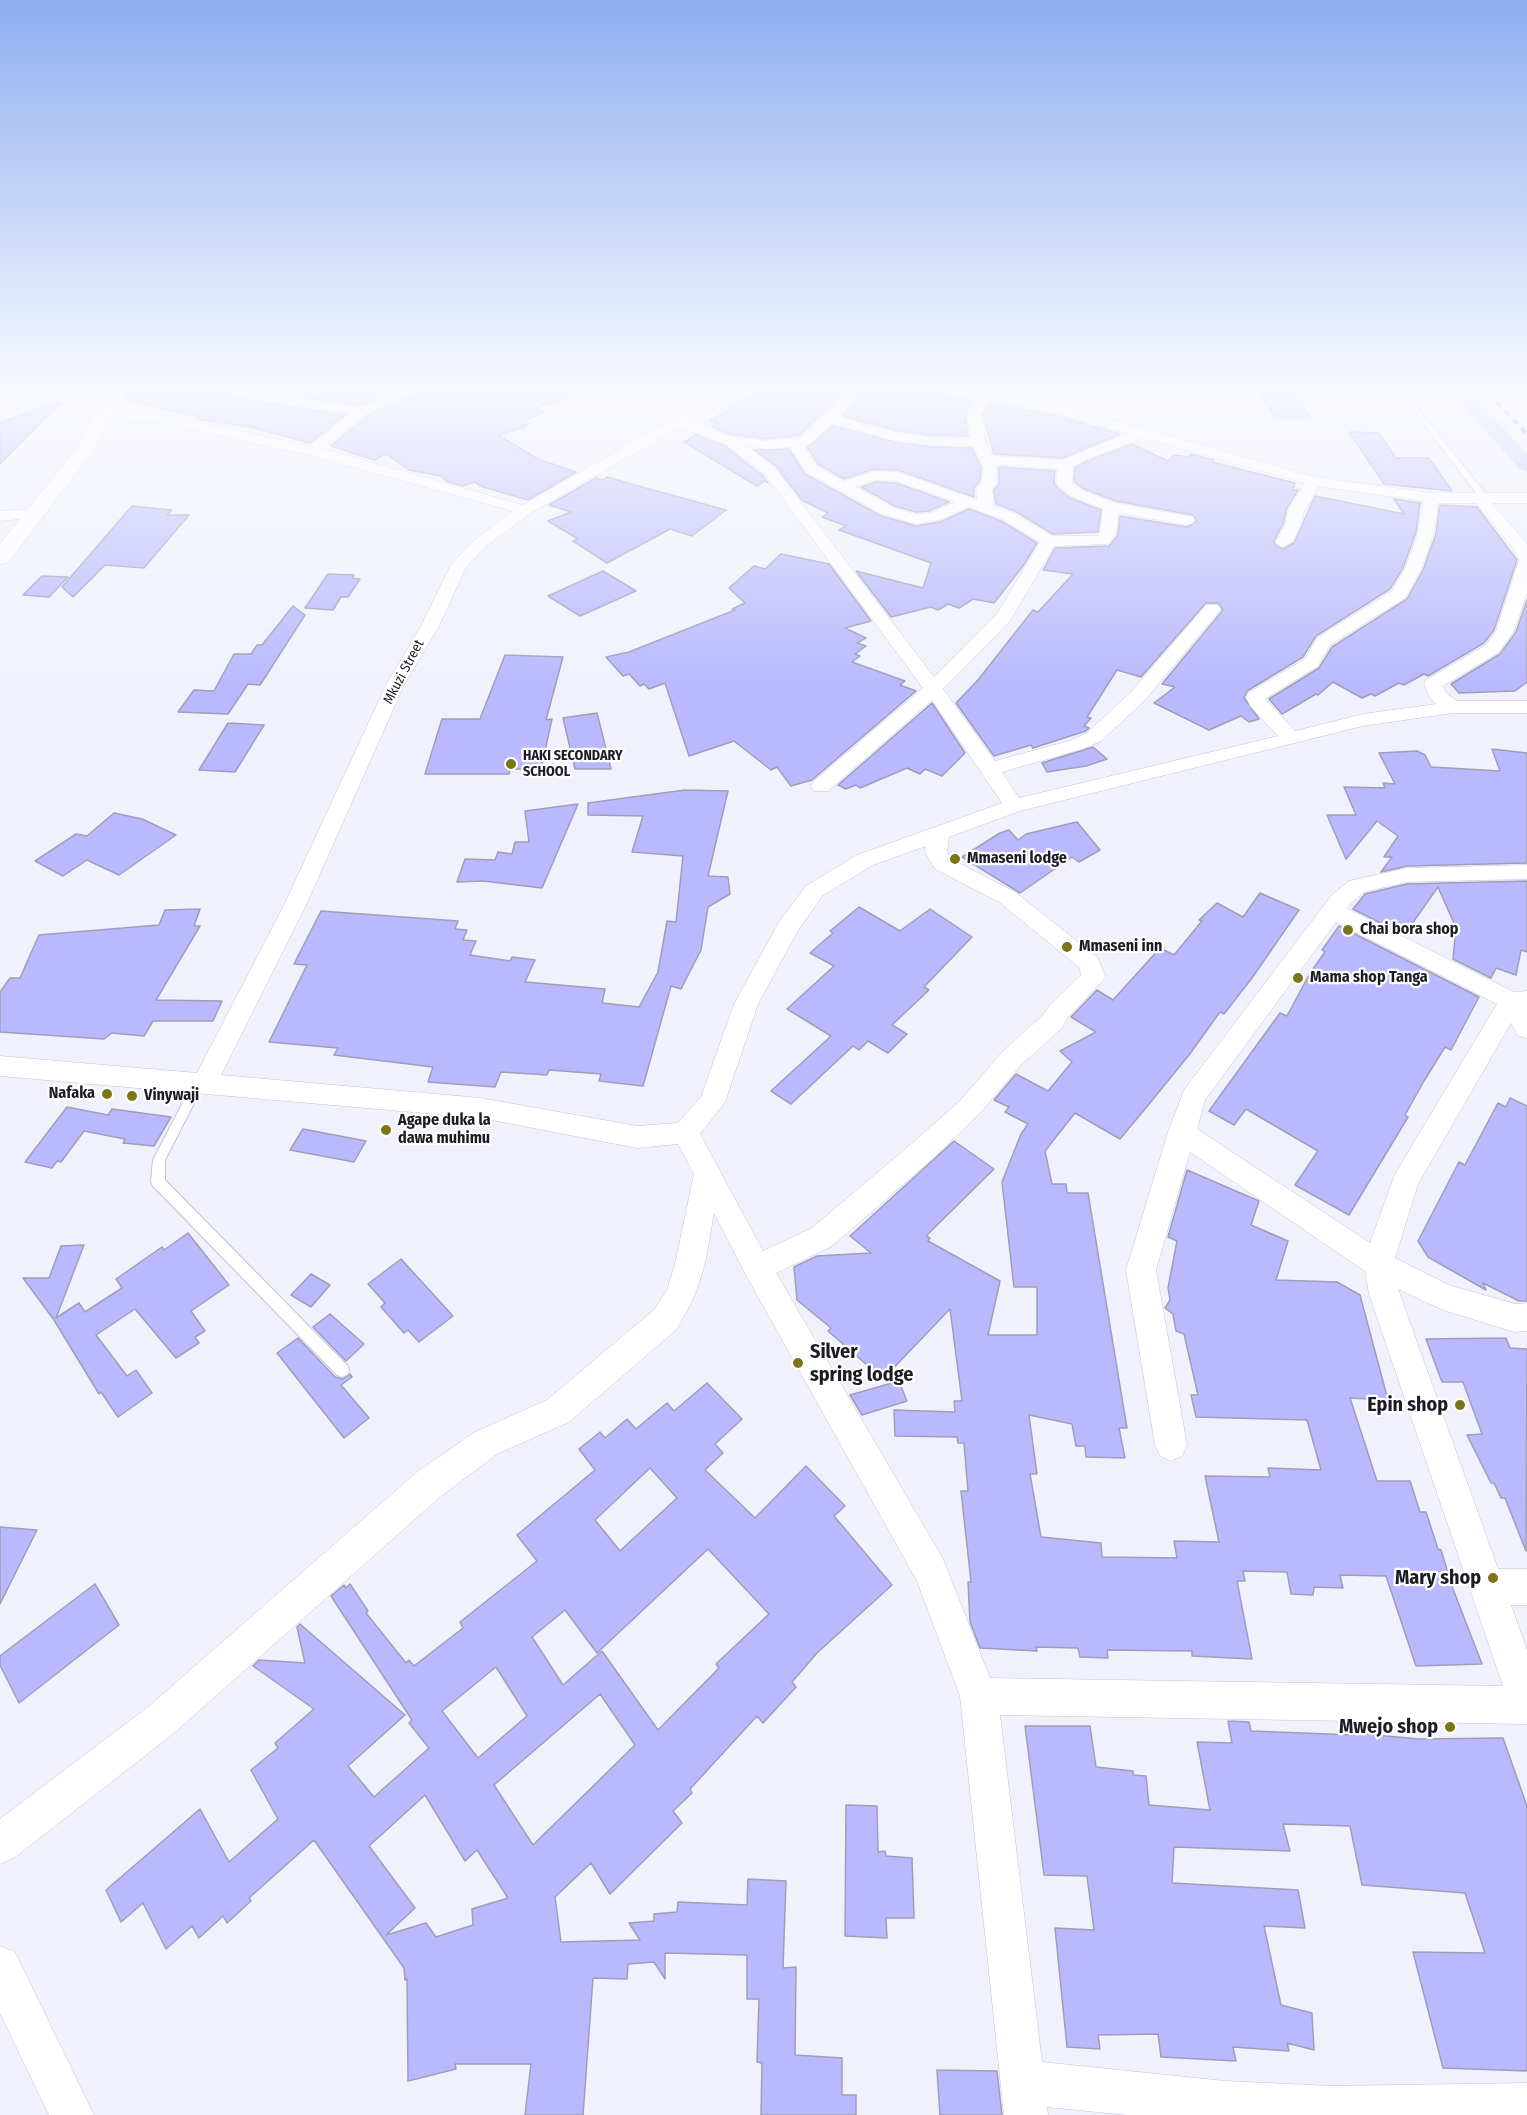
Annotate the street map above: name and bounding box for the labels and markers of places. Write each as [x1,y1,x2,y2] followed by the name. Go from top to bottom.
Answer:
[523,748,623,780] place label: HAKI SECONDARY SCHOOL
[504,757,518,771] marker: HAKI SECONDARY SCHOOL
[967,849,1067,869] place label: Mmaseni lodge
[948,852,962,866] marker: Mmaseni lodge
[1360,920,1459,940] place label: Chai bora shop
[1341,923,1355,937] marker: Chai bora shop
[1079,937,1162,957] place label: Mmaseni inn
[1060,940,1074,954] marker: Mmaseni inn
[1310,968,1428,988] place label: Mama shop Tanga
[1291,971,1305,985] marker: Mama shop Tanga
[49,1084,95,1104] place label: Nafaka
[144,1086,199,1106] place label: Vinywaji
[100,1087,114,1101] marker: Nafaka
[125,1089,139,1103] marker: Vinywaji
[398,1111,491,1149] place label: Agape duka la dawa muhimu
[379,1123,393,1137] marker: Agape duka la dawa muhimu
[810,1340,913,1387] place label: Silver spring lodge
[791,1356,805,1370] marker: Silver spring lodge
[1367,1393,1448,1417] place label: Epin shop
[1453,1398,1467,1412] marker: Epin shop
[1395,1566,1481,1590] place label: Mary shop
[1486,1571,1500,1585] marker: Mary shop
[1339,1715,1438,1739] place label: Mwejo shop
[1443,1720,1457,1734] marker: Mwejo shop

